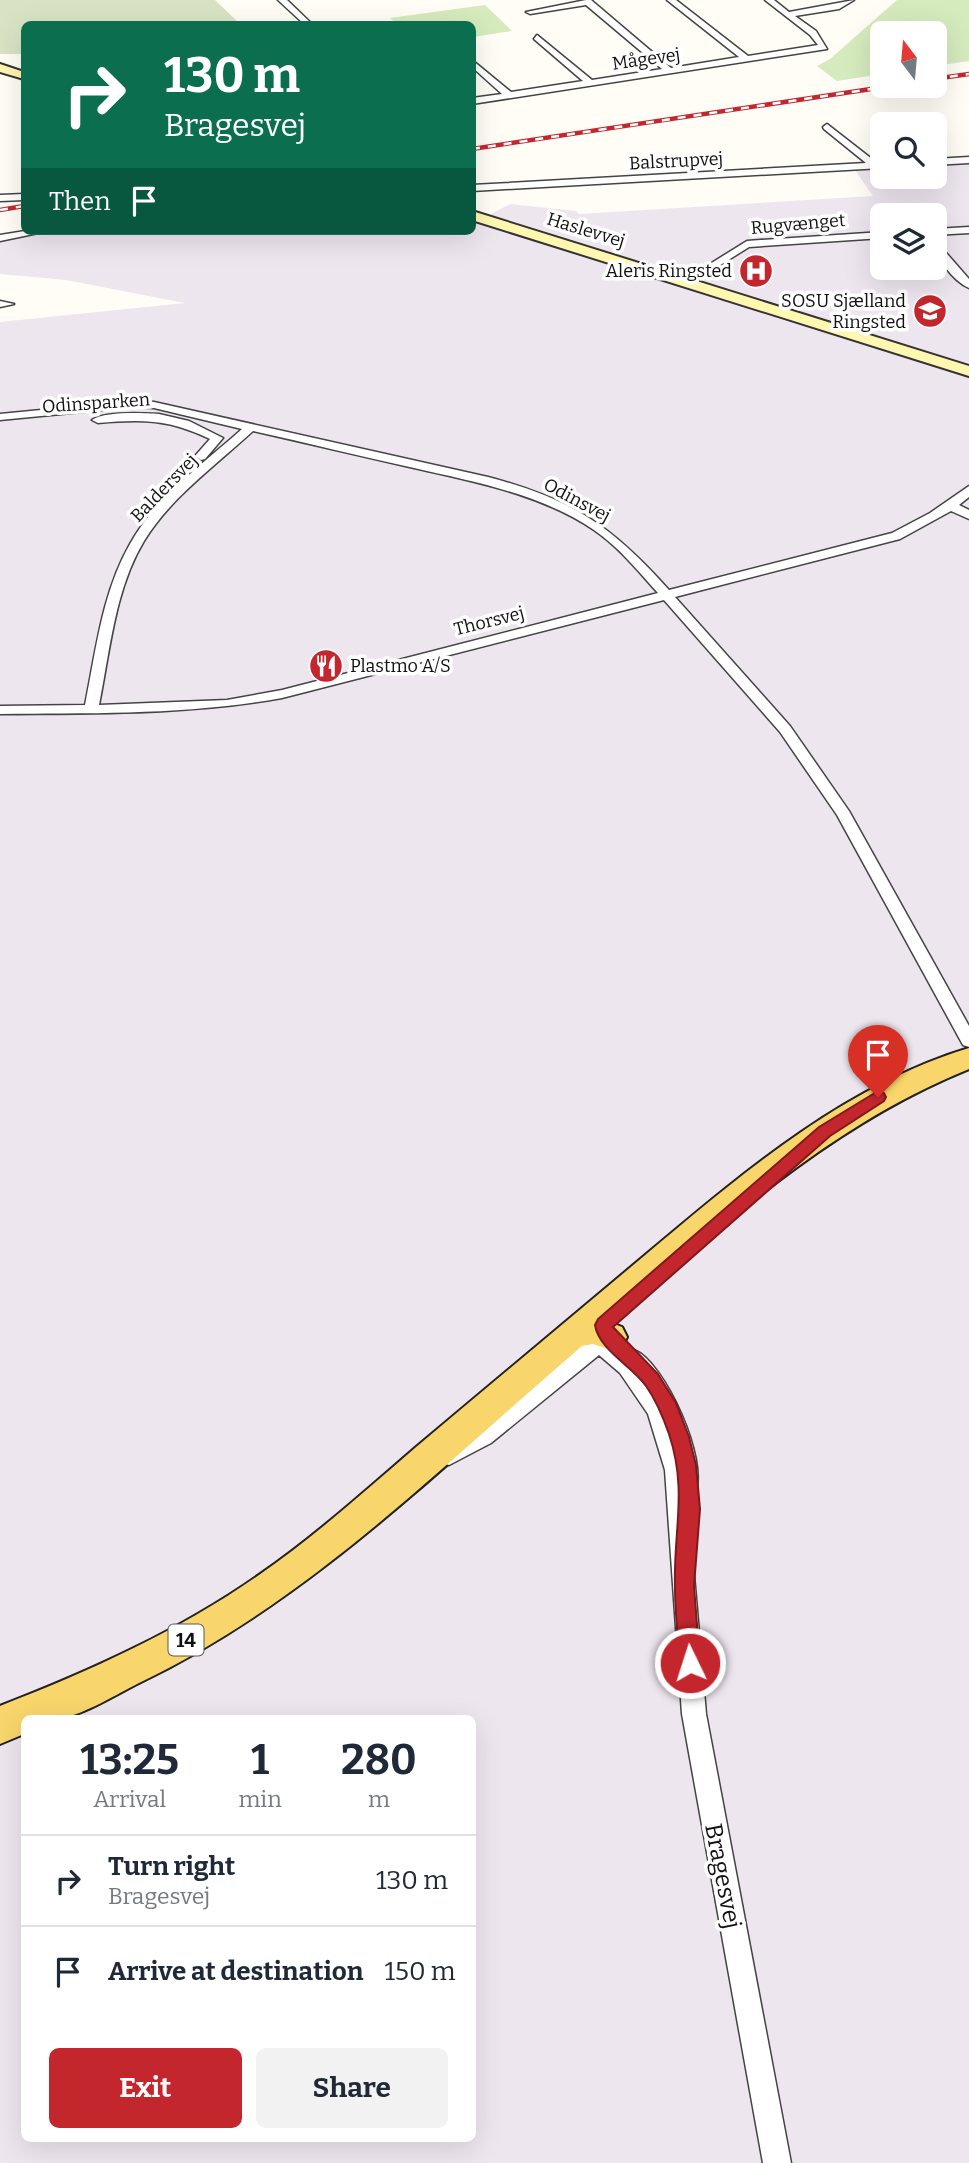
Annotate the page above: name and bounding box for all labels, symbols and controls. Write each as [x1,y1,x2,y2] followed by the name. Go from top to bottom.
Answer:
[870,21,947,98] north arrow
[870,21,947,280] map controls
[611,43,681,75] street label: Mågevej
[164,46,300,105] text: 130 m
[49,49,140,140] icon: right
[164,106,306,144] text: Bragesvej
[870,112,947,189] button: search
[628,148,724,174] street label: Balstrupvej
[125,182,163,220] icon: arrive
[49,186,111,217] text: Then
[870,203,947,280] button: layers
[544,208,628,252] street label: Haslevvej
[750,209,847,239] street label: Rugvænget
[737,252,775,290] hospital icon: Aleris Ringsted
[606,260,732,282] place label: Aleris Ringsted
[781,290,906,333] place label: SOSU Sjælland Ringsted
[911,292,949,330] school or university icon: SOSU Sjælland Ringsted
[41,388,151,418] street label: Odinsparken
[126,449,202,527] street label: Baldersvej
[540,473,614,527] street label: Odinsvej
[452,602,526,640] street label: Thorsvej
[307,647,345,685] restaurant icon: Plastmo A/S
[350,655,451,677] place label: Plastmo A/S
[848,1025,908,1097] pin
[859,1036,897,1074] icon: arrive
[168,1624,204,1656] road number: 14
[653,1626,727,1700] position arrow
[80,1735,179,1785] text: 13:25
[251,1735,269,1785] text: 1
[341,1735,417,1785] text: 280
[93,1785,166,1813] text: Arrival
[238,1785,282,1813] text: min
[368,1785,390,1813] text: m
[699,1821,747,1931] street label: Bragesvej
[108,1851,235,1882] text: Turn right
[49,1862,87,1900] icon: right
[376,1865,448,1896] text: 130 m
[108,1882,210,1910] text: Bragesvej
[49,1953,87,1991] icon: arrive
[108,1956,363,1987] text: Arrive at destination
[384,1956,456,1987] text: 150 m
[49,2048,242,2128] button: Exit
[256,2048,448,2128] button: Share

